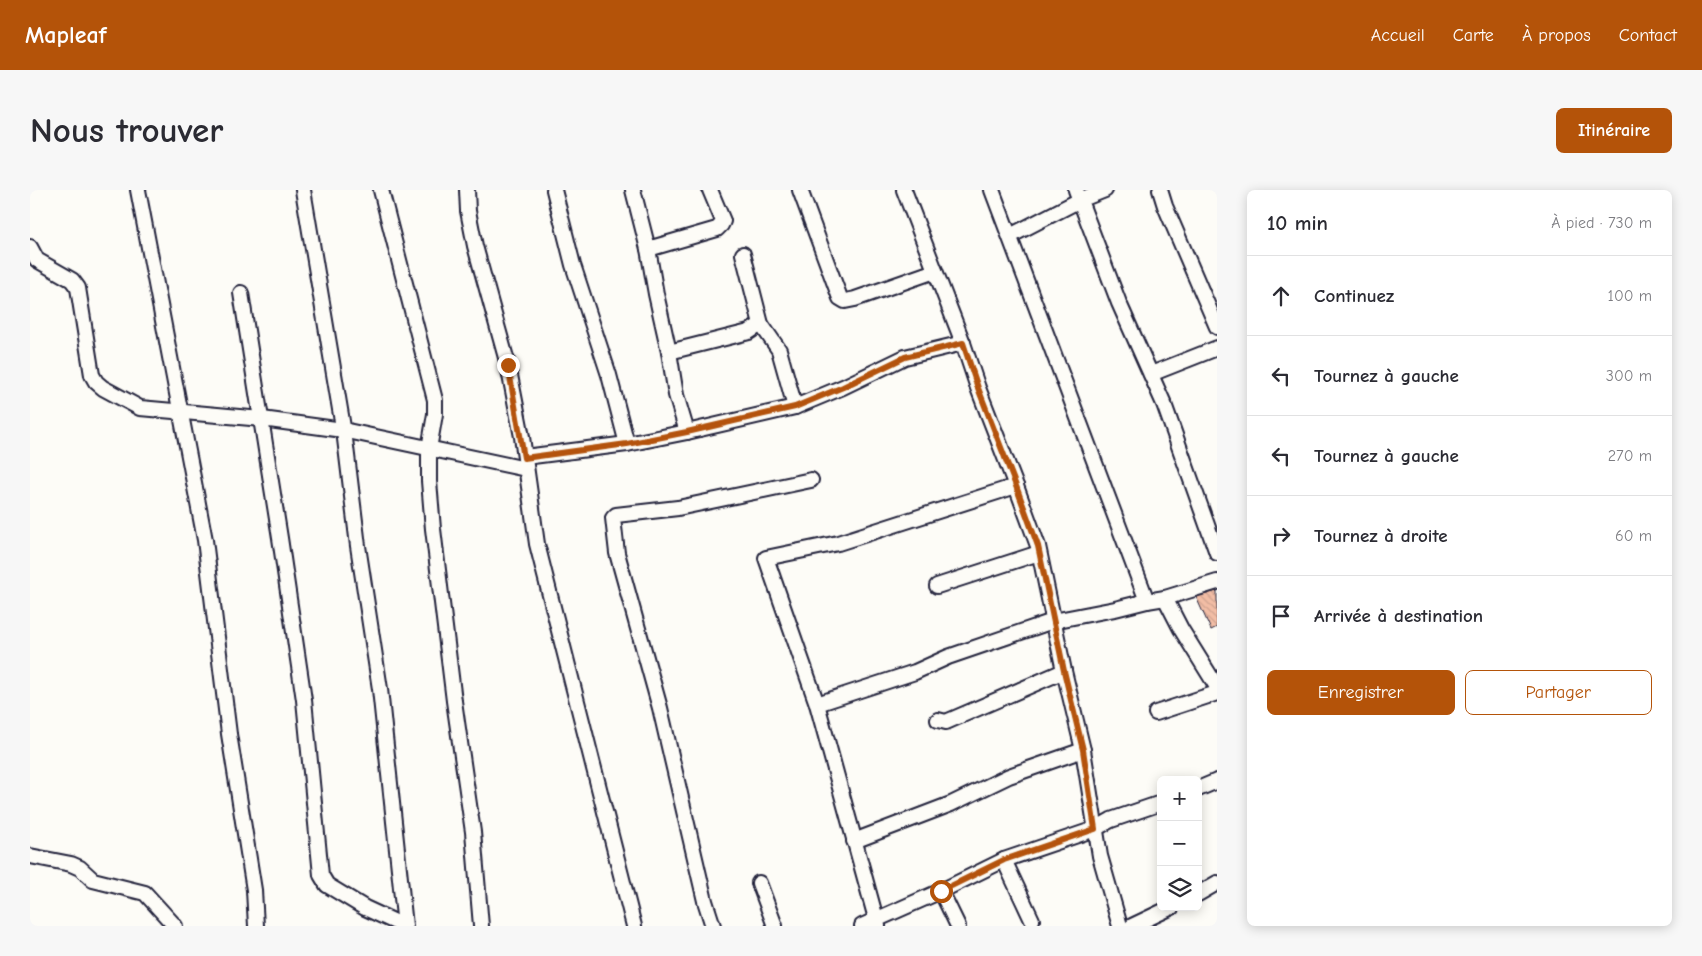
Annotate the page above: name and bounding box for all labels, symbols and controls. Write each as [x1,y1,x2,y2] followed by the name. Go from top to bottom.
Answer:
[25,21,106,49] text: Mapleaf
[1371,25,1425,46] text: Accueil
[1453,25,1494,46] text: Carte
[1522,25,1591,46] text: À propos
[1619,25,1677,46] text: Contact
[1556,108,1672,153] button: Itinéraire
[30,110,223,151] text: Nous trouver
[1267,211,1328,235] text: 10 min
[1551,214,1652,232] text: À pied · 730 m
[1267,282,1295,310] icon: ahead
[1314,285,1394,307] text: Continuez
[1608,287,1652,305] text: 100 m
[497,354,520,377] route end
[1267,362,1295,390] icon: left
[1314,365,1459,387] text: Tournez à gauche
[1606,367,1652,385] text: 300 m
[1267,442,1295,470] icon: left
[1314,445,1459,467] text: Tournez à gauche
[1608,447,1652,465] text: 270 m
[1267,522,1295,550] icon: right
[1314,525,1448,547] text: Tournez à droite
[1615,527,1652,545] text: 60 m
[1267,602,1295,630] icon: arrive
[1314,605,1483,627] text: Arrivée à destination
[1267,670,1455,715] button: Enregistrer
[1465,670,1652,715] button: Partager
[1157,776,1202,911] map controls
[1157,776,1202,821] button: +
[1157,821,1202,866] button: −
[1157,866,1202,911] button: layers
[930,880,953,903] route start

